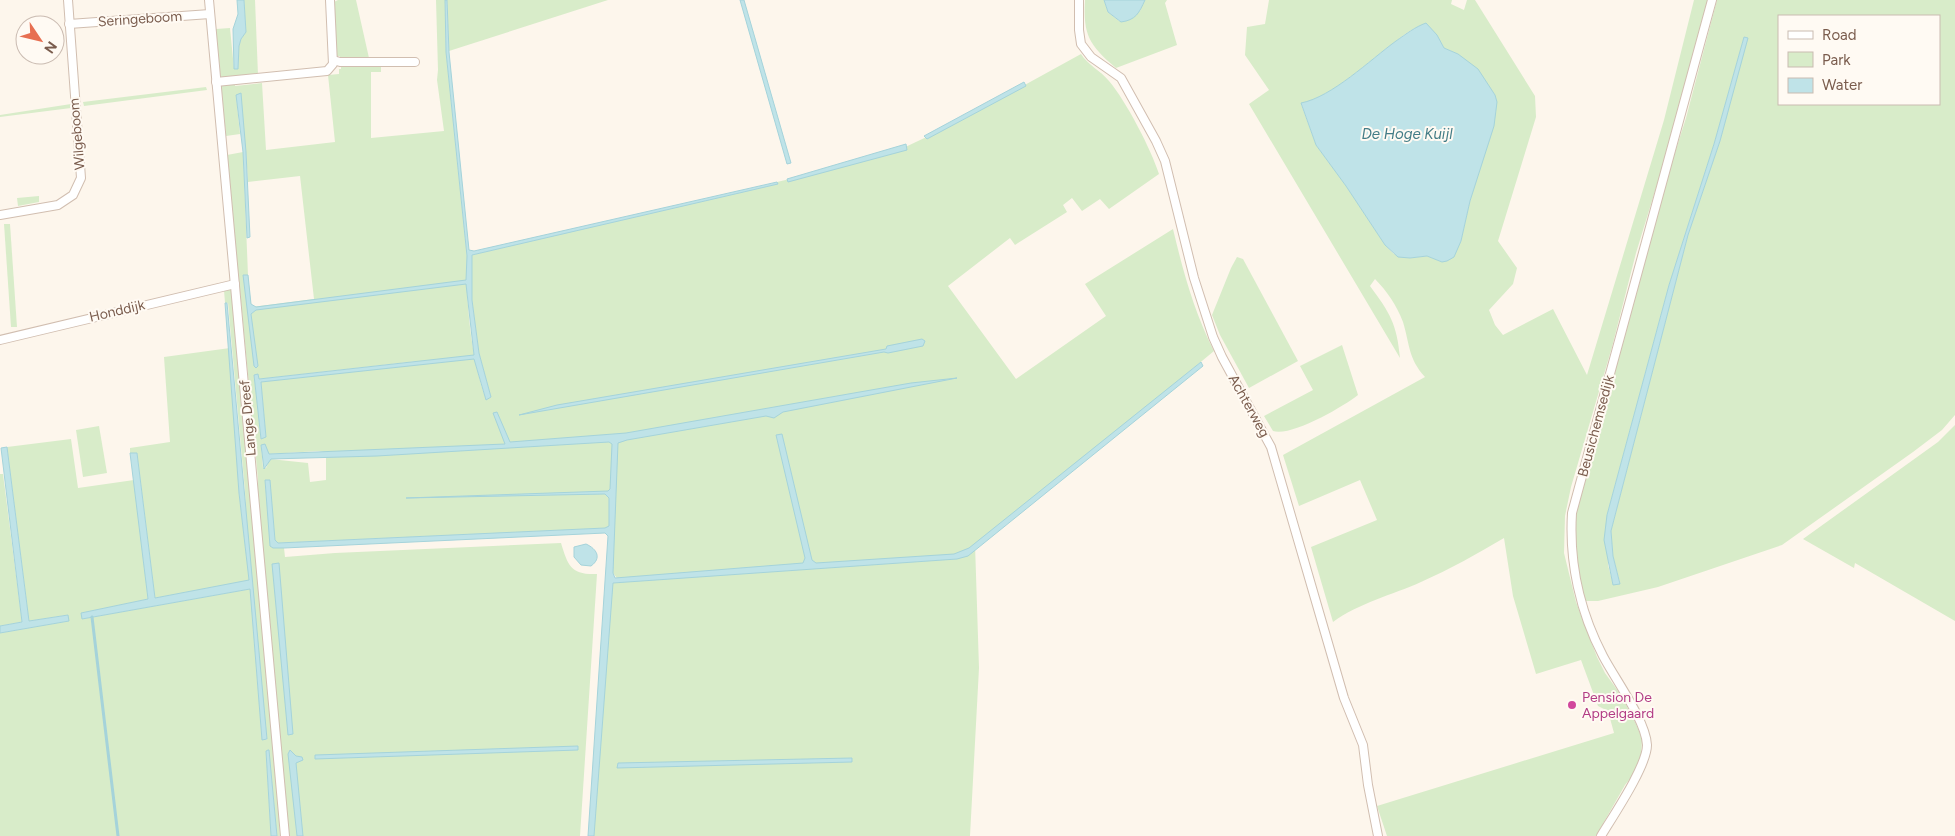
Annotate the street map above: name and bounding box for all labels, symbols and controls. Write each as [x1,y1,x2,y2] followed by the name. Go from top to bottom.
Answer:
[97,8,183,30] street label: Seringeboom
[15,15,65,65] north arrow
[1778,15,1940,105] legend
[1822,26,1857,44] text: Road
[40,38,60,56] text: N
[1822,51,1851,69] text: Park
[1822,76,1862,94] text: Water
[65,97,89,171] street label: Wilgeboom
[1361,125,1453,143] water label: De Hoge Kuijl
[87,296,147,326] street label: Honddijk
[1225,372,1273,440] street label: Achterweg
[1574,373,1618,479] street label: Beusichemsedijk
[236,378,260,457] street label: Lange Dreef
[1582,689,1654,722] place label: Pension De Appelgaard
[1566,699,1578,711] marker: Pension De Appelgaard

